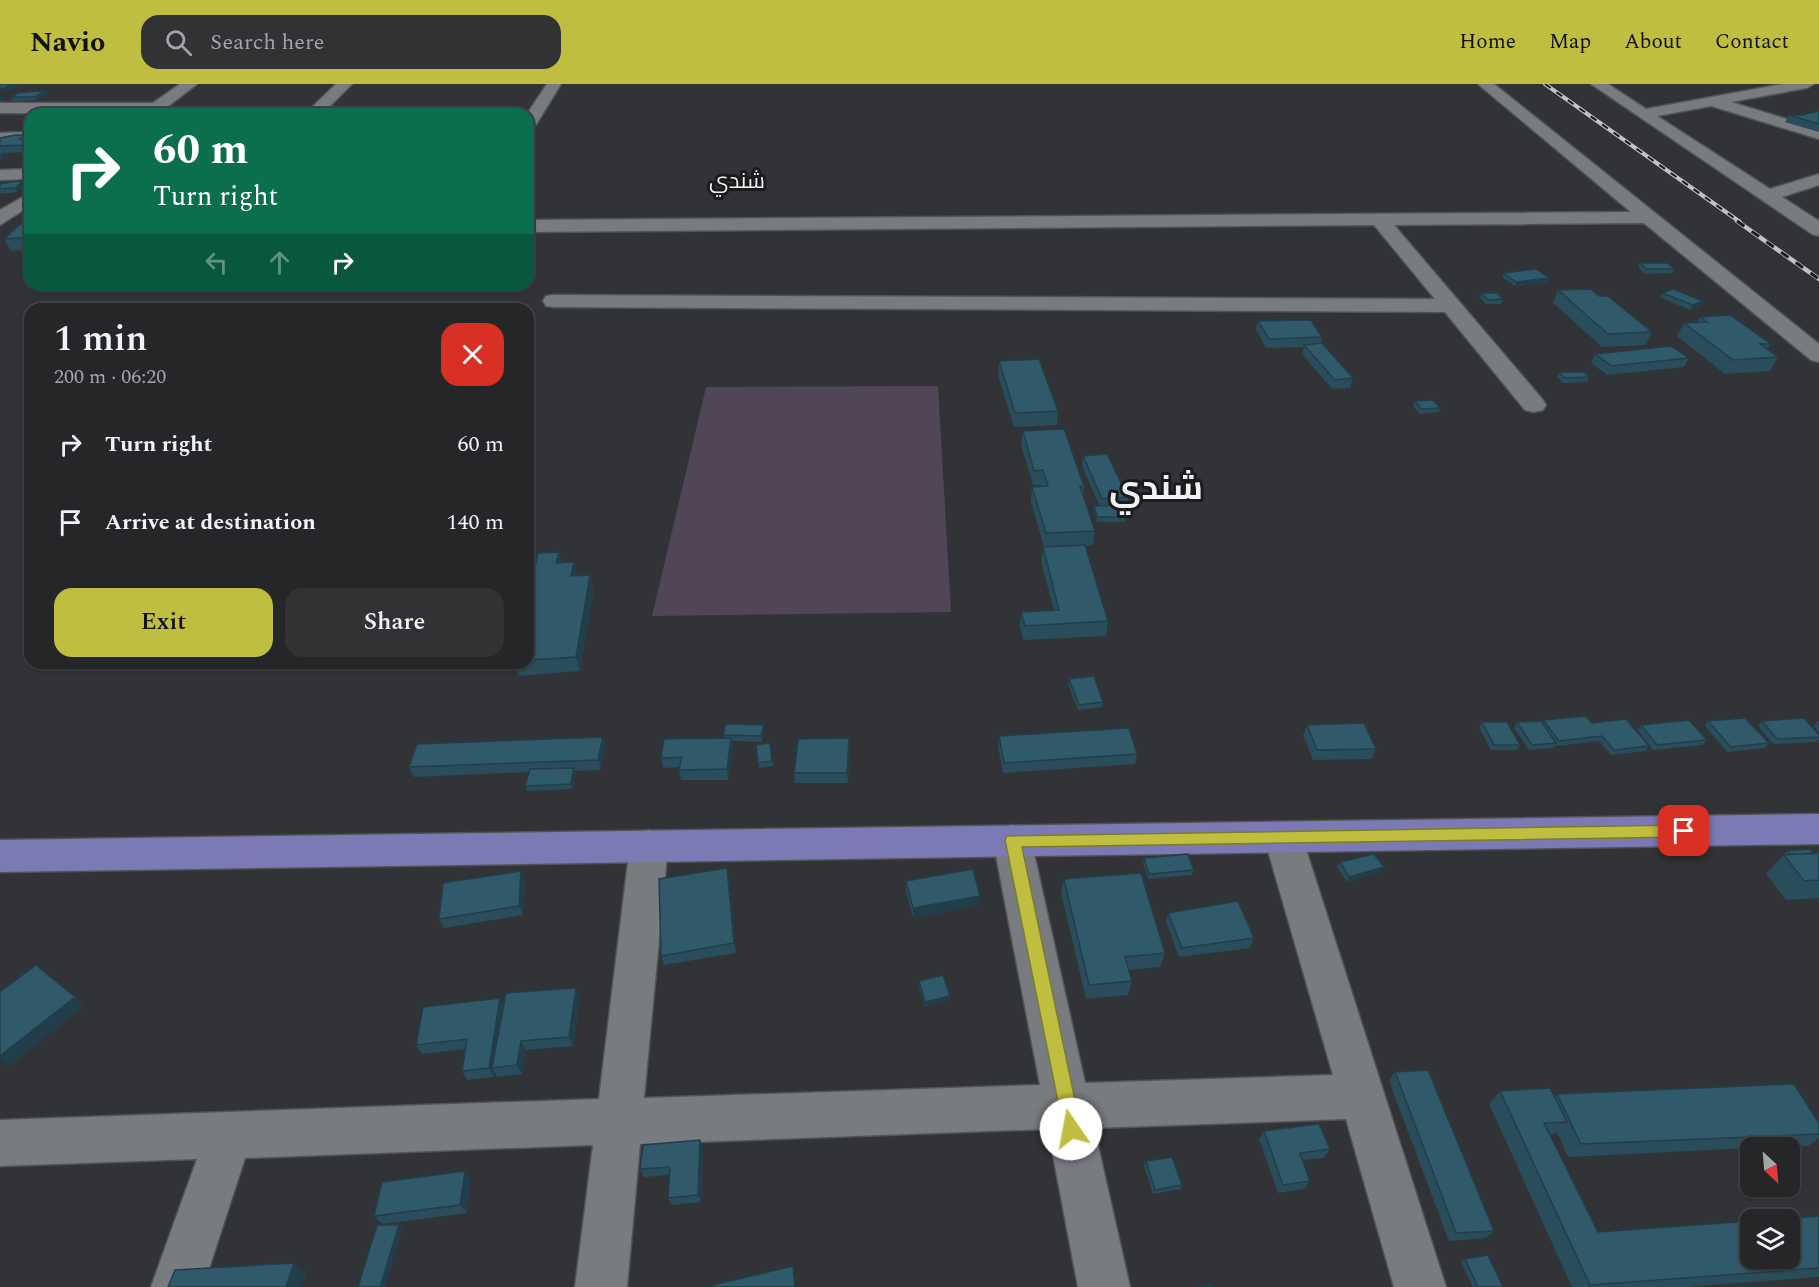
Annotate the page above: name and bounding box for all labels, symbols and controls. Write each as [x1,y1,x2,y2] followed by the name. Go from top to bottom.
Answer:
[141,15,561,69] search box
[30,21,105,64] text: Navio
[162,26,195,59] icon: search
[210,26,324,59] text: Search here
[1459,26,1516,58] text: Home
[1549,26,1591,58] text: Map
[1624,26,1682,58] text: About
[1715,26,1789,58] text: Contact
[153,119,248,182] text: 60 m
[54,132,132,210] icon: right
[709,165,765,198] district label: شندي
[153,176,278,218] text: Turn right
[200,246,233,279] icon: left
[263,246,296,279] icon: ahead
[326,246,359,279] icon: right
[54,312,147,367] text: 1 min
[441,323,504,386] button: close
[54,362,166,392] text: 200 m · 06:20
[54,428,87,461] icon: right
[105,428,212,461] text: Turn right
[458,428,504,461] text: 60 m
[1109,463,1203,515] district label: شندي
[54,506,87,539] icon: arrive
[105,506,316,539] text: Arrive at destination
[447,506,504,539] text: 140 m
[54,588,273,657] button: Exit
[285,588,504,657] button: Share
[1658,805,1709,856] pin
[1667,814,1700,847] icon: arrive
[1039,1097,1103,1161] position arrow
[1740,1137,1800,1197] north arrow
[1740,1137,1800,1269] map controls
[1740,1209,1800,1269] button: layers

